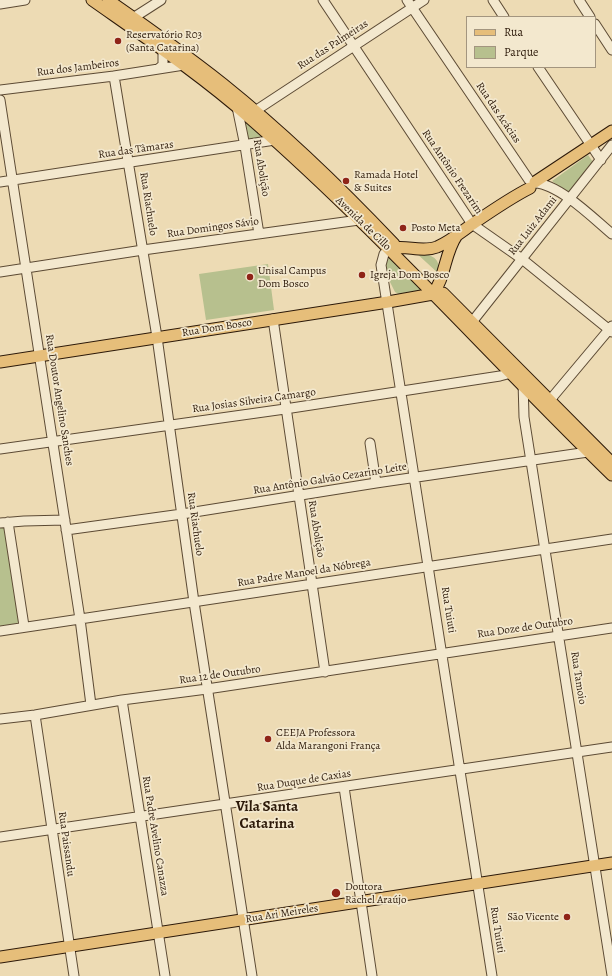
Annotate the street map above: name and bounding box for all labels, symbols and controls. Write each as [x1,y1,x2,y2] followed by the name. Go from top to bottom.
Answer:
[466,16,596,68] legend
[295,17,371,73] street label: Rua das Palmeiras
[504,24,523,40] text: Rua
[126,28,202,54] place label: Reservatório R03 (Santa Catarina)
[113,36,123,46] marker: Reservatório R03 (Santa Catarina)
[504,44,539,60] text: Parque
[36,56,120,80] street label: Rua dos Jambeiros
[473,80,523,146] street label: Rua das Acácias
[419,127,485,217] street label: Rua Antônio Frezarim
[98,138,174,162] street label: Rua das Tâmaras
[250,138,272,198] street label: Rua Abolição
[354,168,418,194] place label: Ramada Hotel & Suites
[136,171,160,237] street label: Rua Riachuelo
[341,176,351,186] marker: Ramada Hotel & Suites
[333,194,393,254] street label: Avenida de Cillo
[506,194,560,258] street label: Rua Luiz Adami
[166,215,260,241] street label: Rua Domingos Sávio
[411,221,461,235] place label: Posto Meta
[398,223,408,233] marker: Posto Meta
[258,264,326,290] place label: Unisal Campus Dom Bosco
[370,268,449,282] place label: Igreja Dom Bosco
[357,270,367,280] marker: Igreja Dom Bosco
[245,272,255,282] marker: Unisal Campus Dom Bosco
[181,316,253,340] street label: Rua Dom Bosco
[42,333,76,467] street label: Rua Doutor Angelino Sanches
[191,386,317,416] street label: Rua Josias Silveira Camargo
[252,460,408,498] street label: Rua Antônio Galvão Cezarino Leite
[184,491,206,557] street label: Rua Riachuelo
[305,499,327,559] street label: Rua Abolição
[236,556,372,590] street label: Rua Padre Manoel da Nóbrega
[438,586,458,634] street label: Rua Tuiuti
[476,615,574,641] street label: Rua Doze de Outubro
[567,651,589,705] street label: Rua Tamoio
[178,663,262,687] street label: Rua 12 de Outubro
[276,726,380,752] place label: CEEJA Professora Alda Marangoni França
[263,734,273,744] marker: CEEJA Professora Alda Marangoni França
[256,767,352,795] street label: Rua Duque de Caxias
[139,775,171,897] street label: Rua Padre Avelino Canazza
[236,798,298,833] district label: Vila Santa Catarina
[55,811,77,877] street label: Rua Paissandu
[345,880,407,906] place label: Doutora Rachel Araújo
[330,887,342,899] marker: Doutora Rachel Araújo
[245,902,319,926] street label: Rua Ari Meireles
[487,906,507,954] street label: Rua Tuiuti
[507,910,559,924] place label: São Vicente
[562,912,572,922] marker: São Vicente

